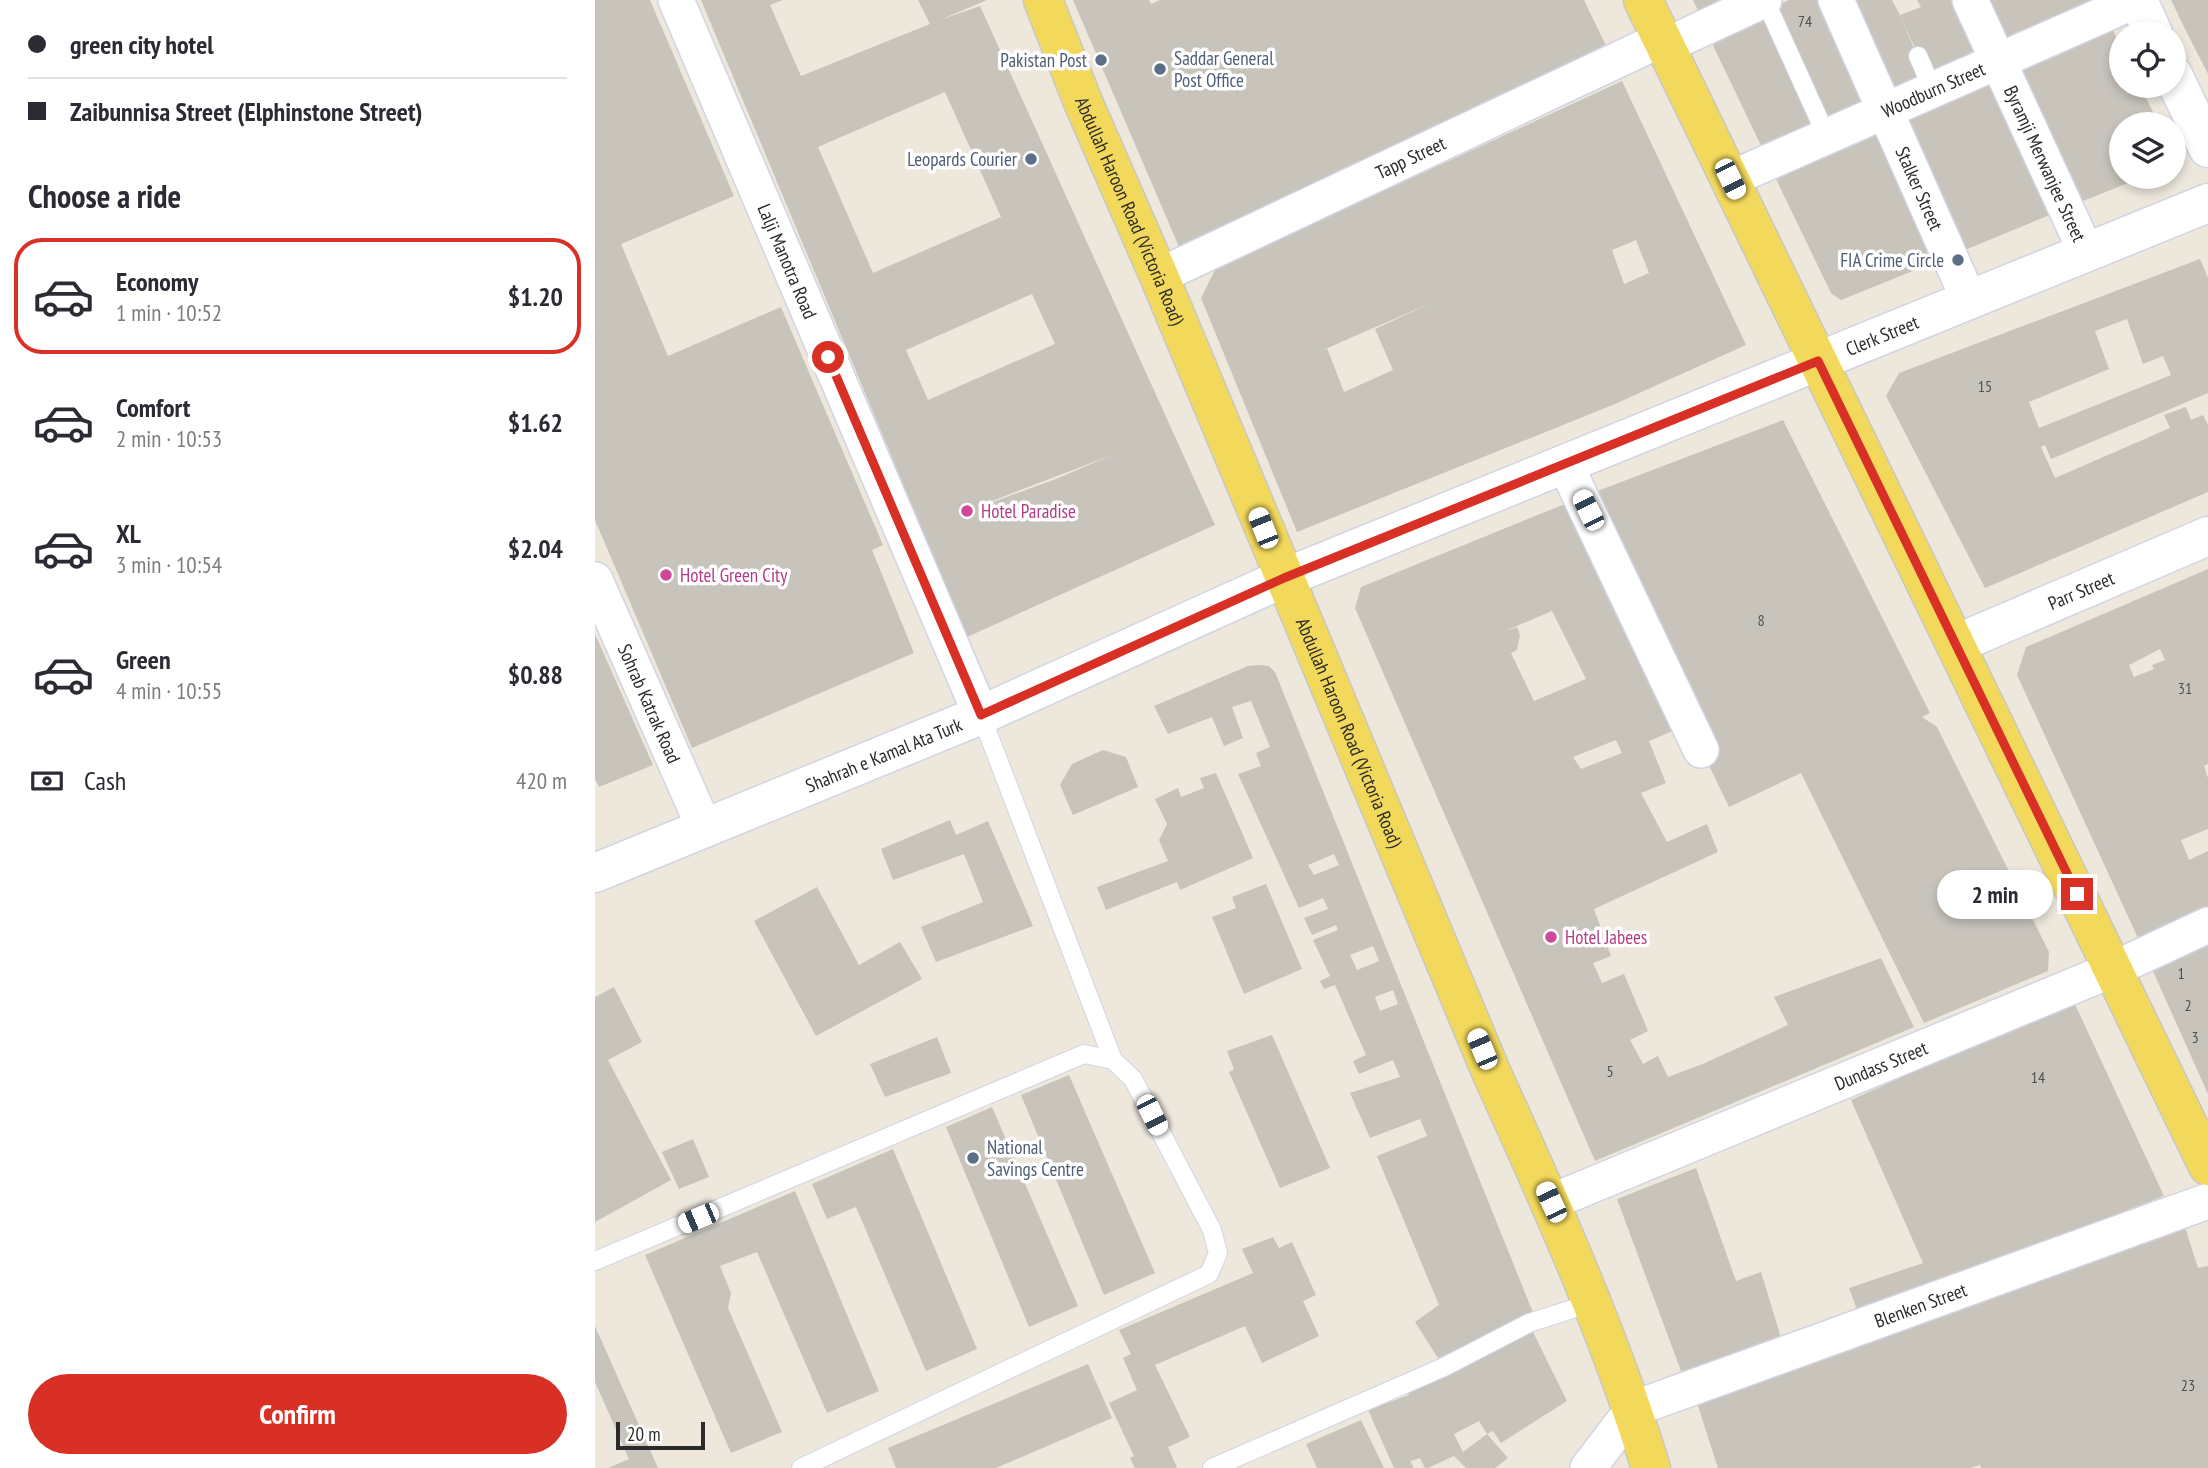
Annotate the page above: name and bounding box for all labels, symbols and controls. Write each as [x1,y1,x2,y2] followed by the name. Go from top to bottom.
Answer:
[1798,11,1812,31] house number: 74
[2109,21,2186,189] map controls
[2109,21,2186,98] button: locate
[70,28,214,61] text: green city hotel
[1174,46,1274,92] place label: Saddar General Post Office
[1000,48,1088,72] place label: Pakistan Post
[1093,52,1109,68] marker: Pakistan Post
[1878,56,1989,123] street label: Woodburn Street
[1152,61,1168,77] marker: Saddar General Post Office
[1999,82,2092,246] street label: Byramji Merwanjee Street
[1070,93,1190,329] street label: Abdullah Haroon Road (Victoria Road)
[70,95,423,128] text: Zaibunnisa Street (Elphinstone Street)
[2109,112,2186,189] button: layers
[1372,130,1450,184] street label: Tapp Street
[1890,143,1949,235] street label: Stalker Street
[907,147,1018,171] place label: Leopards Courier
[1023,151,1039,167] marker: Leopards Courier
[1712,156,1749,202] car
[28,175,181,217] text: Choose a ride
[752,200,823,322] street label: Lalji Manotra Road
[1840,248,1944,272] place label: FIA Crime Circle
[1950,252,1966,268] marker: FIA Crime Circle
[32,265,95,328] icon: car
[116,265,198,298] text: Economy
[508,280,563,313] text: $1.20
[116,298,222,327] text: 1 min · 10:52
[1842,309,1923,361] street label: Clerk Street
[812,341,844,373] route start
[1978,376,1992,396] house number: 15
[32,391,95,454] icon: car
[116,391,190,424] text: Comfort
[508,406,563,439] text: $1.62
[116,424,222,453] text: 2 min · 10:53
[1570,487,1607,533] car
[981,499,1076,523] place label: Hotel Paradise
[959,503,975,519] marker: Hotel Paradise
[1246,505,1281,551] car
[32,517,95,580] icon: car
[116,517,141,550] text: XL
[508,532,563,565] text: $2.04
[116,550,222,579] text: 3 min · 10:54
[680,563,788,587] place label: Hotel Green City
[2044,565,2118,615] street label: Parr Street
[658,567,674,583] marker: Hotel Green City
[1757,610,1765,630] house number: 8
[1291,614,1408,851] street label: Abdullah Haroon Road (Victoria Road)
[613,640,686,767] street label: Sohrab Katrak Road
[32,643,95,706] icon: car
[116,643,171,676] text: Green
[508,658,563,691] text: $0.88
[116,676,222,705] text: 4 min · 10:55
[2178,678,2192,698] house number: 31
[802,712,966,798] street label: Shahrah e Kamal Ata Turk
[28,762,66,800] icon: cash
[84,764,126,797] text: Cash
[516,766,567,795] text: 420 m
[1937,870,2053,918] callout: 2 min
[2061,878,2093,910] route end
[1972,880,2018,909] text: 2 min
[1565,925,1647,949] place label: Hotel Jabees
[1543,929,1559,945] marker: Hotel Jabees
[2177,963,2185,983] house number: 1
[2184,995,2192,1015] house number: 2
[1465,1026,1500,1072] car
[2191,1027,2199,1047] house number: 3
[1831,1035,1932,1095] street label: Dundass Street
[1606,1061,1614,1081] house number: 5
[2031,1067,2045,1087] house number: 14
[1134,1092,1171,1138] car
[987,1135,1084,1181] place label: National Savings Centre
[965,1150,981,1166] marker: National Savings Centre
[1533,1179,1570,1225] car
[675,1200,722,1236] car
[1871,1277,1971,1333] street label: Blenken Street
[28,1374,567,1454] button: Confirm
[2181,1375,2195,1395] house number: 23
[616,1419,705,1451] scale bar
[627,1422,661,1446] text: 20 m

